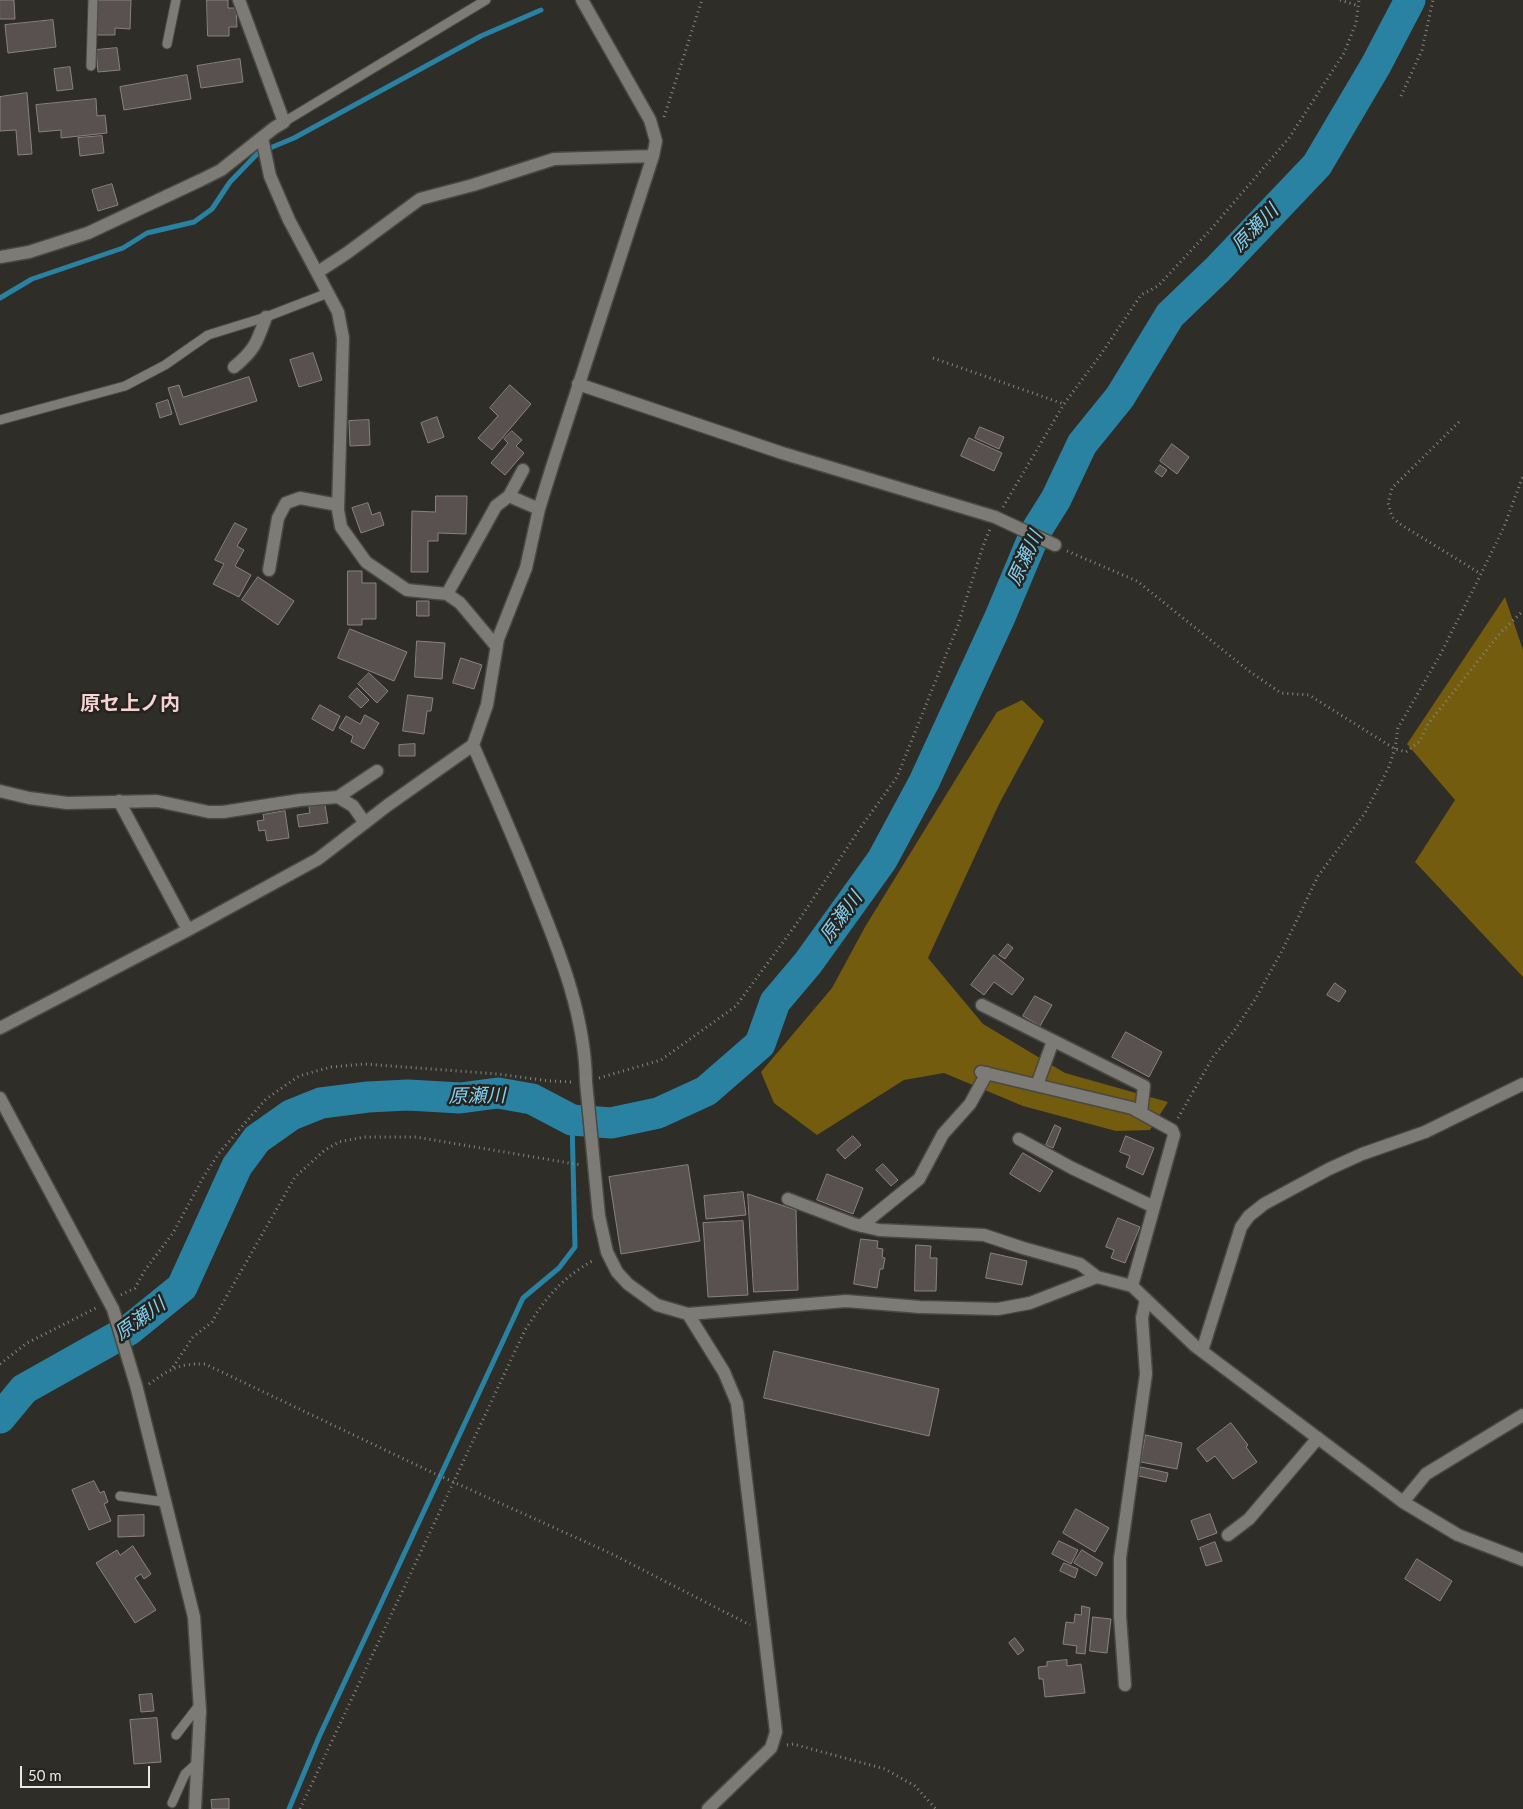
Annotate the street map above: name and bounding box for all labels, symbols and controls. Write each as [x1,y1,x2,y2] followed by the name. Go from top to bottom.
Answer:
[1227,200,1283,256] water label: 原瀬川
[1003,527,1047,589] water label: 原瀬川
[80,692,180,716] district label: 原セ上ノ内
[815,887,867,947] water label: 原瀬川
[448,1084,506,1108] water label: 原瀬川
[110,1293,170,1345] water label: 原瀬川
[22,1756,152,1788] scale bar
[28,1766,62,1784] text: 50 m

